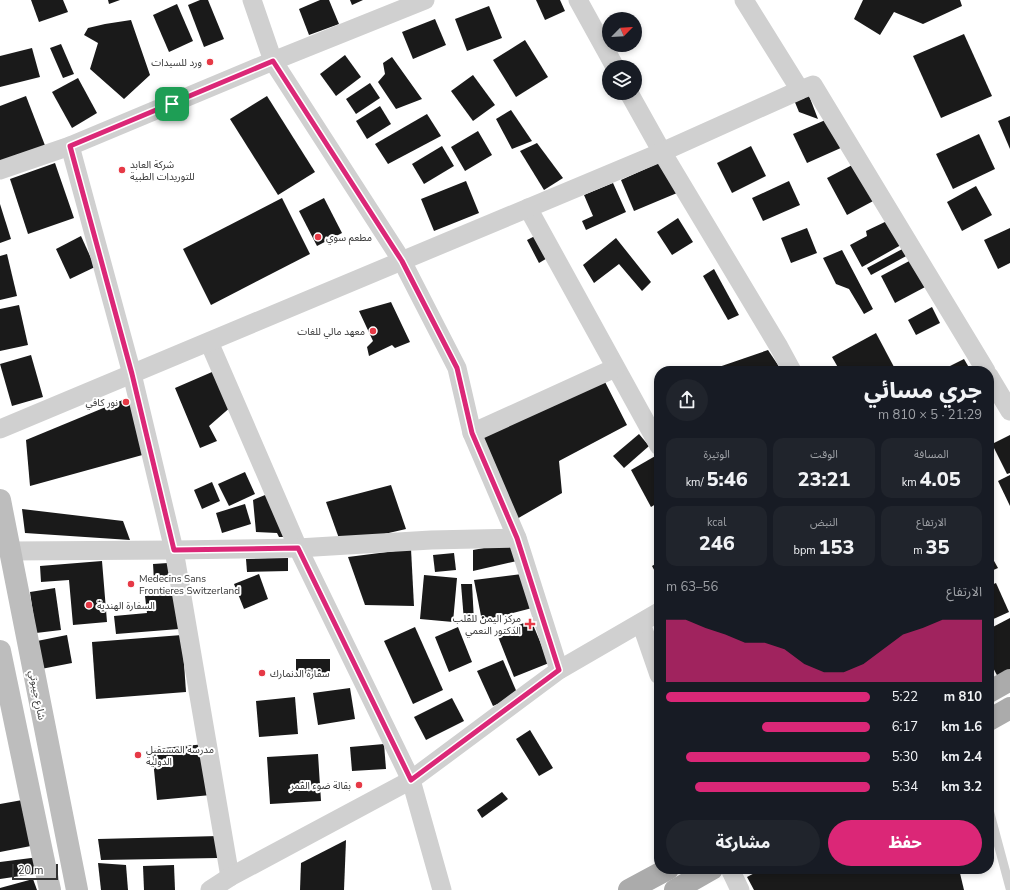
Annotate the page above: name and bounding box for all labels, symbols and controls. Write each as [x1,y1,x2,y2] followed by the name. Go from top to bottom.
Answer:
[602,12,642,52] north arrow
[602,12,642,100] map controls
[151,56,202,70] place label: ورد للسيدات
[205,57,215,67] marker: ورد للسيدات
[602,60,642,100] button: layers
[155,87,189,121] pin
[161,93,183,115] icon: arrive
[130,158,195,184] place label: شركة العابد للتوريدات الطبية
[117,165,127,175] marker: شركة العابد للتوريدات الطبية
[326,231,372,245] place label: مطعم سوي
[313,232,323,242] marker: مطعم سوي
[297,325,365,339] place label: معهد مالي للغات
[368,326,378,336] marker: معهد مالي للغات
[864,376,982,406] text: جري مسائي
[666,379,708,421] button: share
[85,396,118,410] place label: نور كافي
[121,397,131,407] marker: نور كافي
[878,406,982,424] text: 21:29 · 5 × 810 m
[703,447,730,462] text: الوتيرة
[810,447,838,462] text: الوقت
[914,447,949,462] text: المسافة
[707,466,748,493] text: 5:46
[797,466,851,493] text: 23:21
[920,466,961,493] text: 4.05
[686,475,707,490] text: /km
[902,475,920,490] text: km
[707,515,726,530] text: kcal
[810,515,838,530] text: النبض
[916,515,946,530] text: الارتفاع
[699,530,735,557] text: 246
[819,534,855,561] text: 153
[925,534,949,561] text: 35
[793,543,819,558] text: bpm
[913,543,925,558] text: m
[139,572,240,598] place label: Medecins Sans Frontieres Switzerland
[666,578,718,596] text: 56–63 m
[126,579,136,589] marker: Medecins Sans Frontieres Switzerland
[946,583,982,601] text: الارتفاع
[97,599,155,613] place label: السفارة الهندية
[84,600,94,610] marker: السفارة الهندية
[453,612,521,638] place label: مركز اليمن للقلب الدكتور النعمي
[524,618,536,630] marker: مركز اليمن للقلب الدكتور النعمي
[270,667,330,681] place label: سفارة الدنمارك
[257,668,267,678] marker: سفارة الدنمارك
[25,669,49,721] street label: شارع جيبوتي
[892,688,918,706] text: 5:22
[944,688,982,706] text: 810 m
[892,718,918,736] text: 6:17
[941,718,982,736] text: 1.6 km
[146,743,214,769] place label: مدرسة المستقبل الدولية
[892,748,918,766] text: 5:30
[941,748,982,766] text: 2.4 km
[133,750,143,760] marker: مدرسة المستقبل الدولية
[892,778,918,796] text: 5:34
[941,778,982,796] text: 3.2 km
[289,779,351,793] place label: بقالة ضوء القمر
[354,780,364,790] marker: بقالة ضوء القمر
[666,820,820,866] button: مشاركة
[828,820,982,866] button: حفظ
[12,862,58,881] scale bar
[18,863,43,878] text: 20 m

